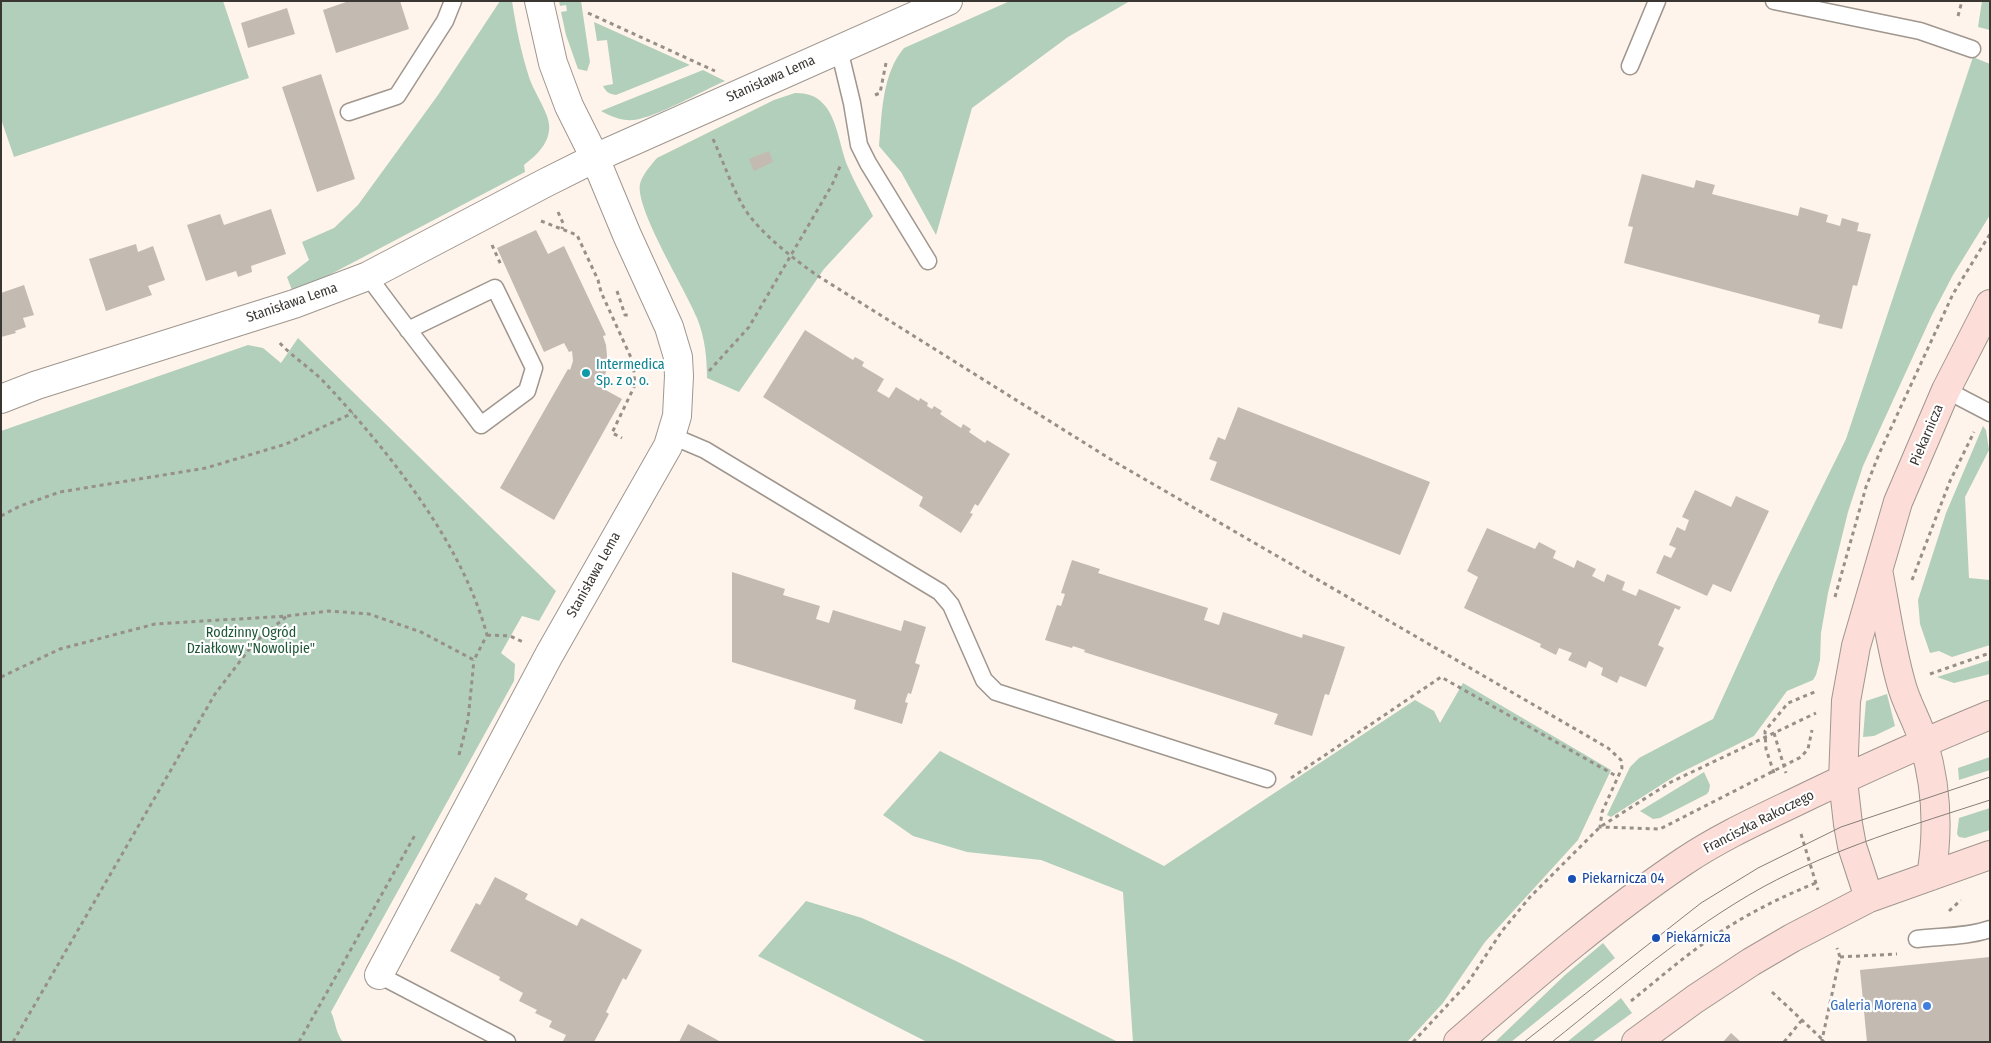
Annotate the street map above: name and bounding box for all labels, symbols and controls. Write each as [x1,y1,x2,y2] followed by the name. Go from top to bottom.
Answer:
[724,52,818,106] street label: Stanisława Lema
[244,280,340,326] street label: Stanisława Lema
[596,357,665,390] place label: Intermedica Sp. z o. o.
[580,367,592,379] marker: Intermedica Sp. z o. o.
[1907,402,1947,468] street label: Piekarnicza
[564,529,624,621] street label: Stanisława Lema
[187,625,315,658] park label: Rodzinny Ogród Działkowy "Nowolipie"
[1701,787,1817,857] street label: Franciszka Rakoczego
[1582,871,1664,887] place label: Piekarnicza 04
[1566,873,1578,885] marker: Piekarnicza 04
[1666,930,1731,946] place label: Piekarnicza
[1650,932,1662,944] marker: Piekarnicza
[1830,998,1917,1014] place label: Galeria Morena
[1921,1000,1933,1012] marker: Galeria Morena

